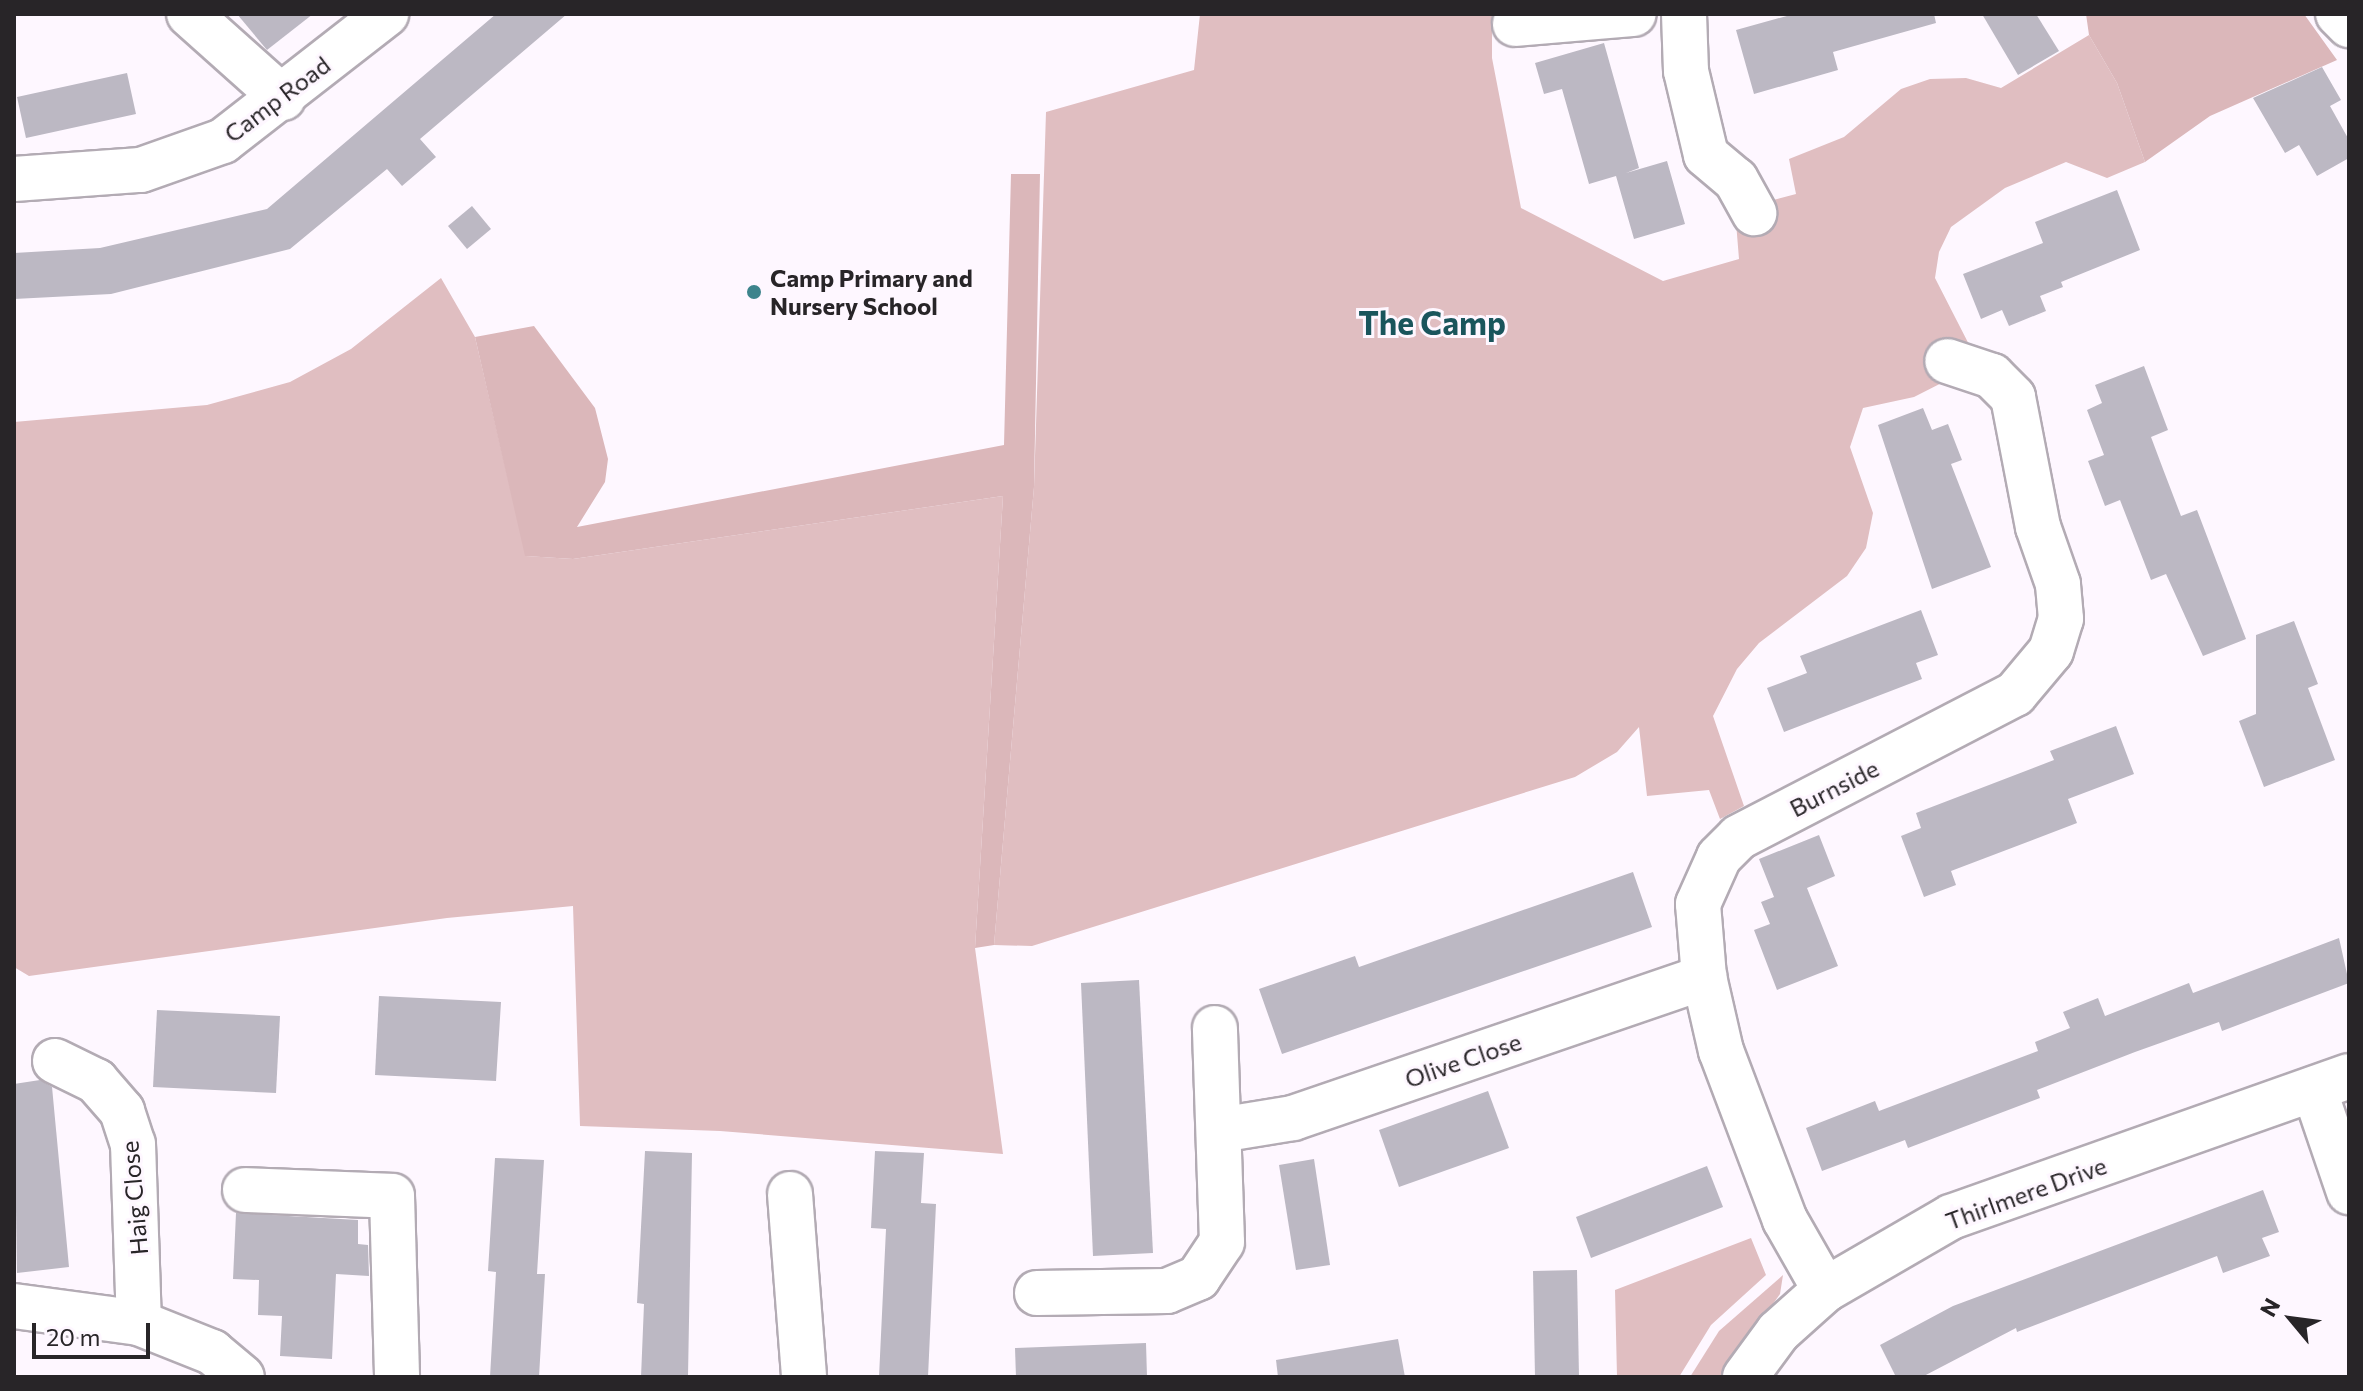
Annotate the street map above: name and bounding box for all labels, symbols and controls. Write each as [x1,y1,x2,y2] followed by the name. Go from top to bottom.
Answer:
[219,50,335,148] street label: Camp Road
[770,264,973,320] place label: Camp Primary and Nursery School
[745,283,763,301] marker: Camp Primary and Nursery School
[1358,303,1506,341] district label: The Camp
[1785,753,1883,823] street label: Burnside
[1401,1027,1525,1093] street label: Olive Close
[115,1140,153,1256] street label: Haig Close
[1942,1151,2110,1235] street label: Thirlmere Drive
[2251,1279,2331,1359] north arrow
[2254,1293,2285,1321] text: N
[36,1307,154,1357] scale bar
[46,1322,100,1351] text: 20 m

